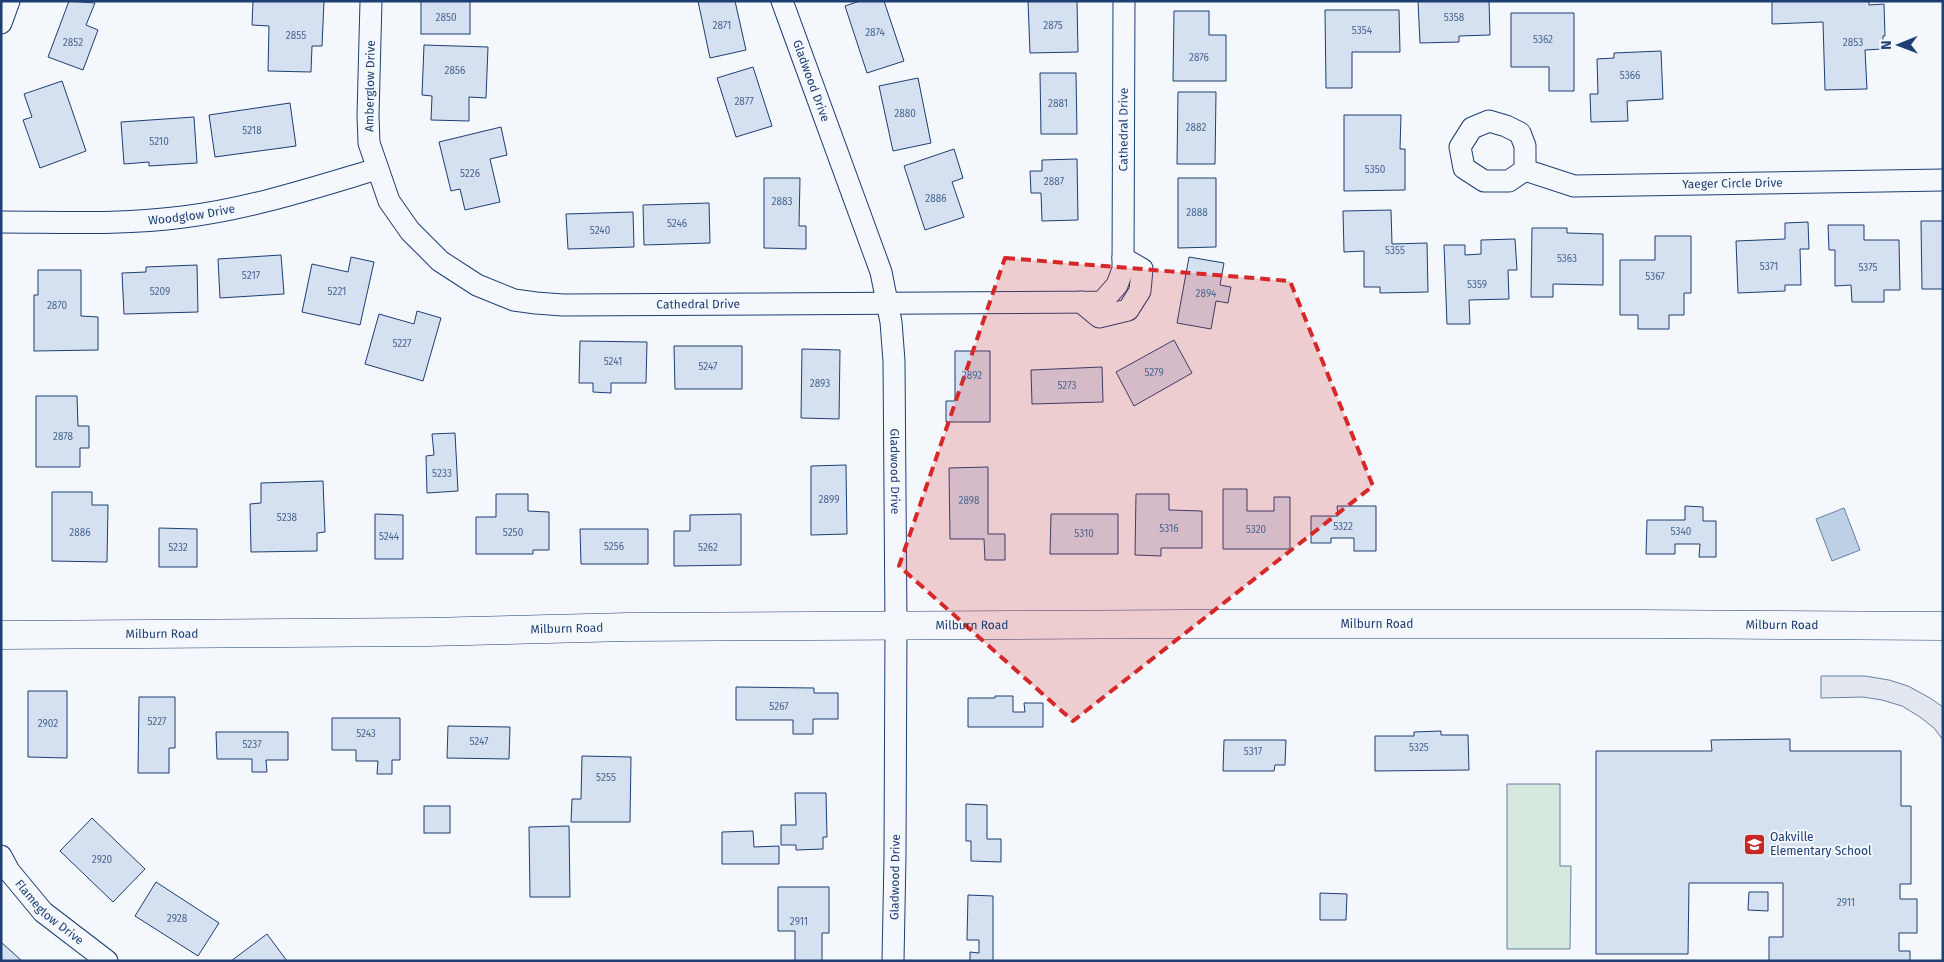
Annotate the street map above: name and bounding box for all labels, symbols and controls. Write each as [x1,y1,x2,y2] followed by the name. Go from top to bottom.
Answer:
[435,12,457,24] house number: 2850
[1444,12,1465,24] house number: 5358
[713,20,731,32] house number: 2871
[1043,20,1063,32] house number: 2875
[1874,20,1924,70] north arrow
[1352,25,1373,37] house number: 5354
[865,27,886,39] house number: 2874
[286,30,306,42] house number: 2855
[1533,34,1553,46] house number: 5362
[63,37,83,49] house number: 2852
[1843,37,1863,49] house number: 2853
[790,38,832,124] street label: Gladwood Drive
[362,40,378,132] street label: Amberglow Drive
[1878,40,1895,50] text: N
[1189,52,1209,64] house number: 2876
[445,65,465,77] house number: 2856
[1620,70,1640,82] house number: 5366
[1116,88,1131,171] street label: Cathedral Drive
[734,96,754,108] house number: 2877
[1048,98,1068,110] house number: 2881
[894,108,916,120] house number: 2880
[1186,122,1206,134] house number: 2882
[242,125,262,137] house number: 5218
[149,136,169,148] house number: 5210
[1365,164,1386,176] house number: 5350
[460,168,480,180] house number: 5226
[1044,176,1065,188] house number: 2887
[1682,176,1783,191] street label: Yaeger Circle Drive
[925,193,947,205] house number: 2886
[772,196,792,208] house number: 2883
[148,201,236,227] street label: Woodglow Drive
[1186,207,1208,219] house number: 2888
[667,218,687,230] house number: 5246
[590,225,611,237] house number: 5240
[1385,245,1405,257] house number: 5355
[1557,253,1577,265] house number: 5363
[1760,261,1778,273] house number: 5371
[1858,262,1878,274] house number: 5375
[242,270,261,282] house number: 5217
[1645,271,1665,283] house number: 5367
[1467,279,1487,291] house number: 5359
[150,286,170,298] house number: 5209
[328,286,346,298] house number: 5221
[1196,288,1217,300] house number: 2894
[656,297,740,311] street label: Cathedral Drive
[47,300,68,312] house number: 2870
[392,338,412,350] house number: 5227
[604,356,622,368] house number: 5241
[698,361,718,373] house number: 5247
[1144,367,1164,379] house number: 5279
[962,370,982,382] house number: 2892
[810,378,830,390] house number: 2893
[1057,380,1077,392] house number: 5273
[888,428,902,514] street label: Gladwood Drive
[53,431,74,443] house number: 2878
[432,468,452,480] house number: 5233
[819,494,839,506] house number: 2899
[958,495,980,507] house number: 2898
[277,512,298,524] house number: 5238
[1333,521,1353,533] house number: 5322
[1159,523,1179,535] house number: 5316
[1246,524,1267,536] house number: 5320
[1671,526,1692,538] house number: 5340
[69,527,91,539] house number: 2886
[503,527,524,539] house number: 5250
[1074,528,1094,540] house number: 5310
[379,531,400,543] house number: 5244
[604,541,624,553] house number: 5256
[168,542,188,554] house number: 5232
[698,542,718,554] house number: 5262
[1340,617,1413,631] street label: Milburn Road
[935,618,1008,632] street label: Milburn Road
[1745,618,1818,632] street label: Milburn Road
[530,621,604,636] street label: Milburn Road
[125,627,199,641] street label: Milburn Road
[769,701,789,713] house number: 5267
[147,716,167,728] house number: 5227
[38,718,58,730] house number: 2902
[356,728,376,740] house number: 5243
[469,736,489,748] house number: 5247
[242,739,262,751] house number: 5237
[1409,742,1429,754] house number: 5325
[1244,746,1263,758] house number: 5317
[596,772,616,784] house number: 5255
[1770,830,1872,858] place label: Oakville Elementary School
[1742,832,1766,856] school or university icon: Oakville Elementary School
[887,834,903,920] street label: Gladwood Drive
[92,854,113,866] house number: 2920
[12,877,86,948] street label: Flameglow Drive
[1837,897,1855,909] house number: 2911
[167,913,188,925] house number: 2928
[790,916,808,928] house number: 2911

